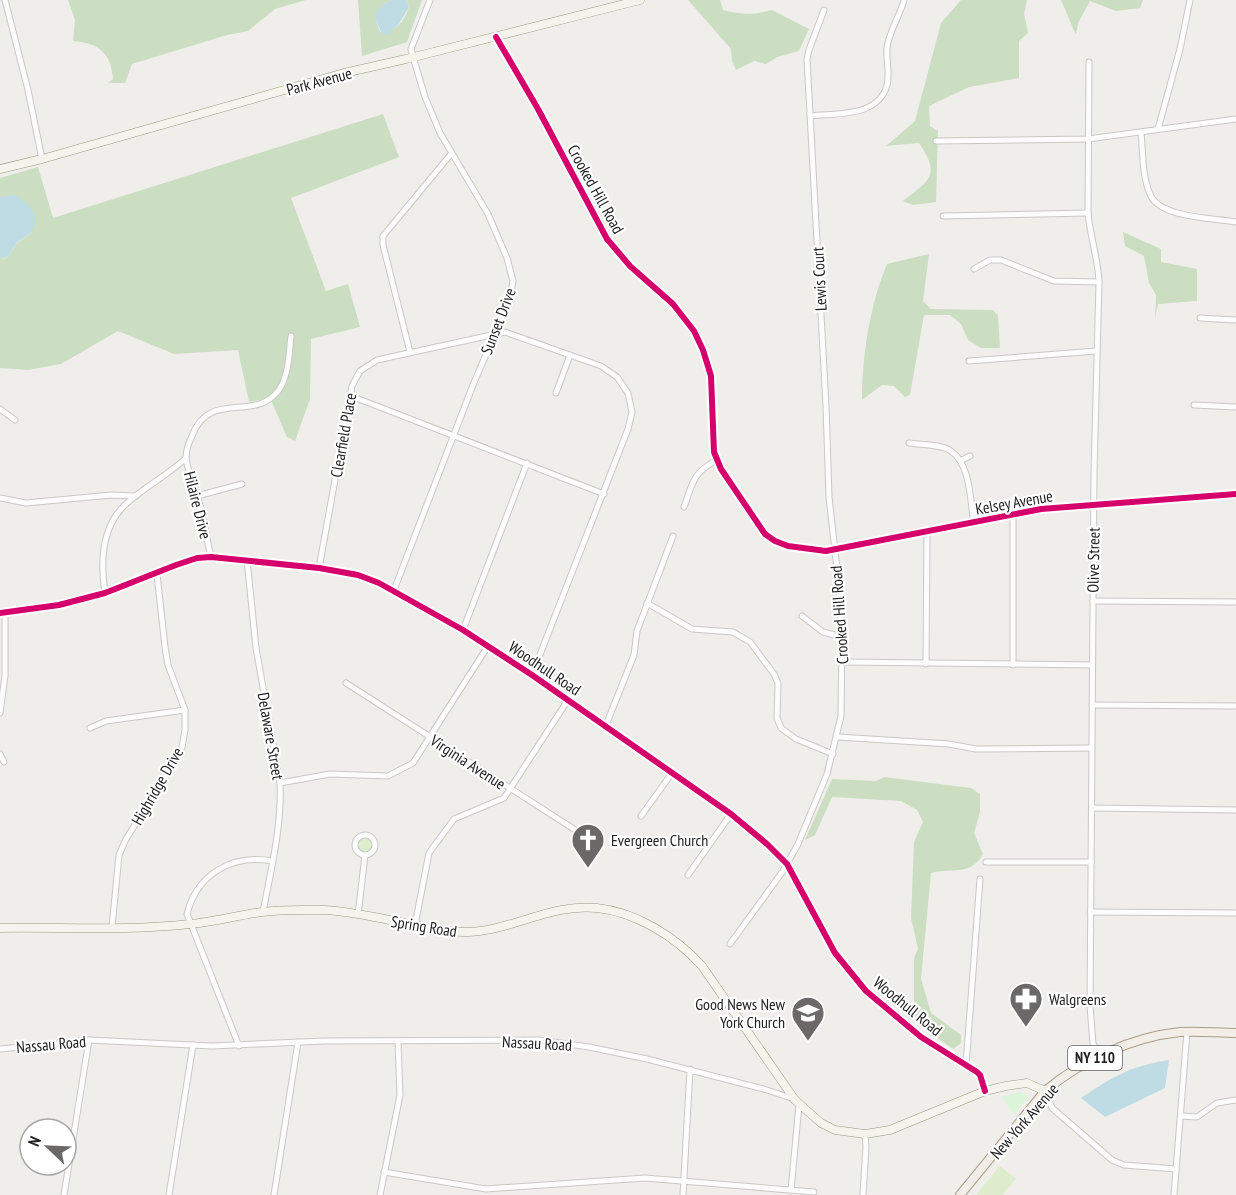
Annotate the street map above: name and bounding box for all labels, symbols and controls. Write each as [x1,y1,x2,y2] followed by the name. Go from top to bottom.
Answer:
[284,63,354,99] street label: Park Avenue
[563,141,629,237] street label: Crooked Hill Road
[807,246,831,312] street label: Lewis Court
[476,285,520,357] street label: Sunset Drive
[326,391,360,479] street label: Clearfield Place
[180,469,216,541] street label: Hilaire Drive
[974,485,1054,519] street label: Kelsey Avenue
[1082,527,1104,593] street label: Olive Street
[826,565,852,665] street label: Crooked Hill Road
[505,636,585,700] street label: Woodhull Road
[253,691,289,782] street label: Delaware Street
[426,730,509,794] street label: Virginia Avenue
[127,743,187,829] street label: Highridge Drive
[570,822,606,869] church icon: Evergreen Church
[611,830,708,850] place label: Evergreen Church
[390,911,458,941] street label: Spring Road
[869,972,947,1040] street label: Woodhull Road
[1008,981,1044,1028] pharmacy icon: Walgreens
[1049,989,1106,1009] place label: Walgreens
[695,994,786,1032] place label: Good News New York Church
[790,995,826,1042] school or university icon: Good News New York Church
[15,1031,87,1057] street label: Nassau Road
[502,1031,572,1055] street label: Nassau Road
[1068,1046,1122,1070] road number: NY 110
[986,1079,1062,1163] street label: New York Avenue
[18,1117,78,1177] north arrow
[23,1133,45,1149] text: N

